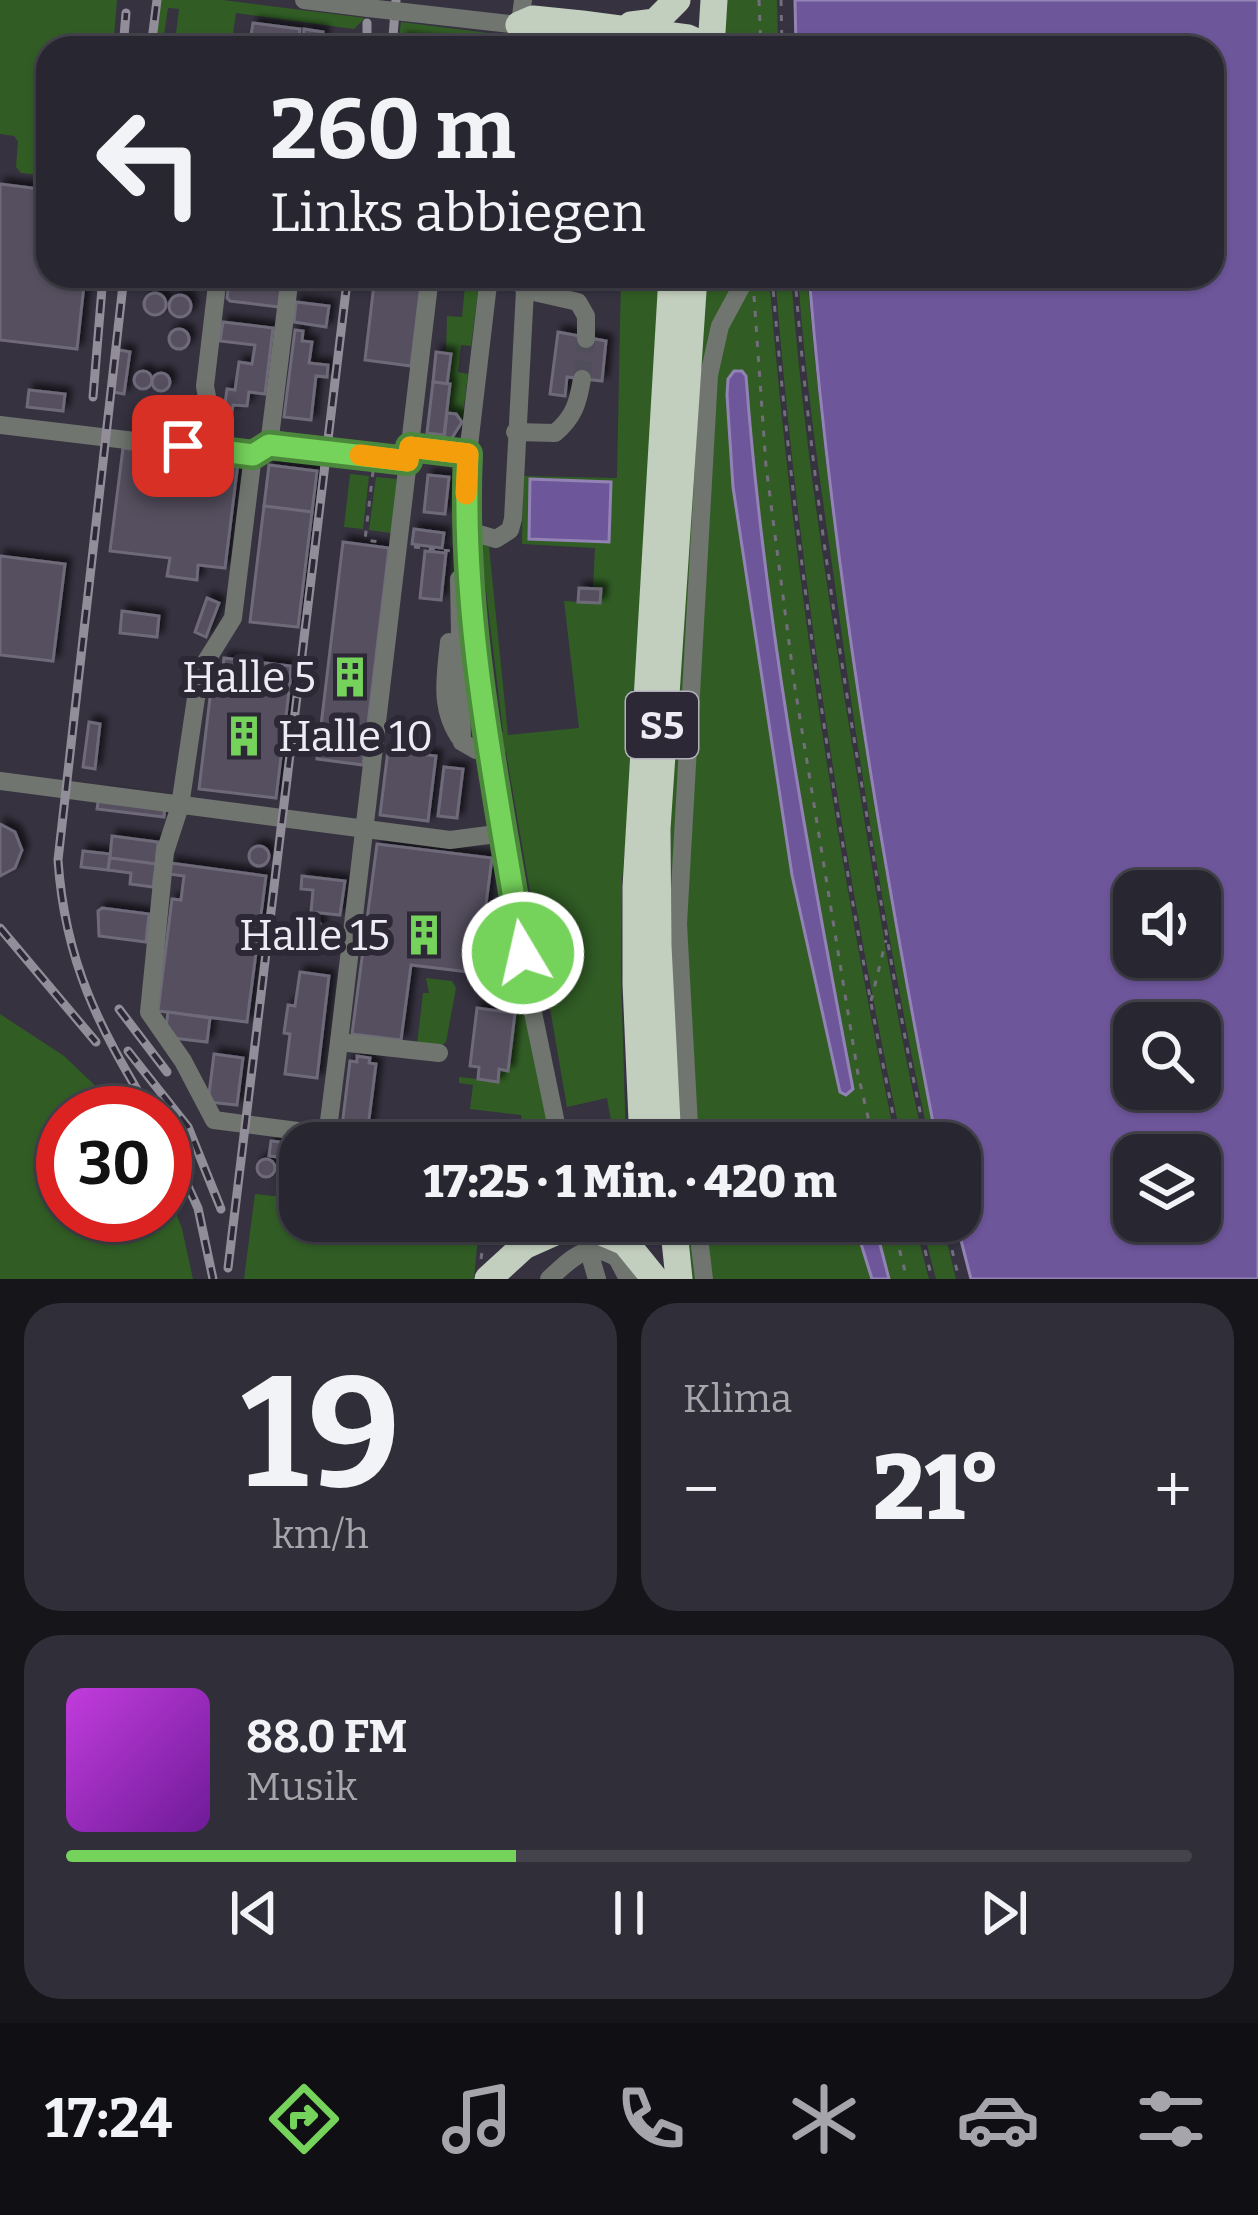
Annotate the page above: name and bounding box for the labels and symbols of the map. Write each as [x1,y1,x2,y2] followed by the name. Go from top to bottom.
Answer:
[132,395,234,497] pin
[182,653,316,703] place label: Halle 5
[327,654,373,700] building icon: Halle 5
[626,692,698,758] road number: S5
[278,712,433,762] place label: Halle 10
[221,713,267,759] building icon: Halle 10
[460,890,586,1016] position arrow
[239,911,390,961] place label: Halle 15
[401,912,447,958] building icon: Halle 15
[36,1086,192,1242] speed limit sign: 30

